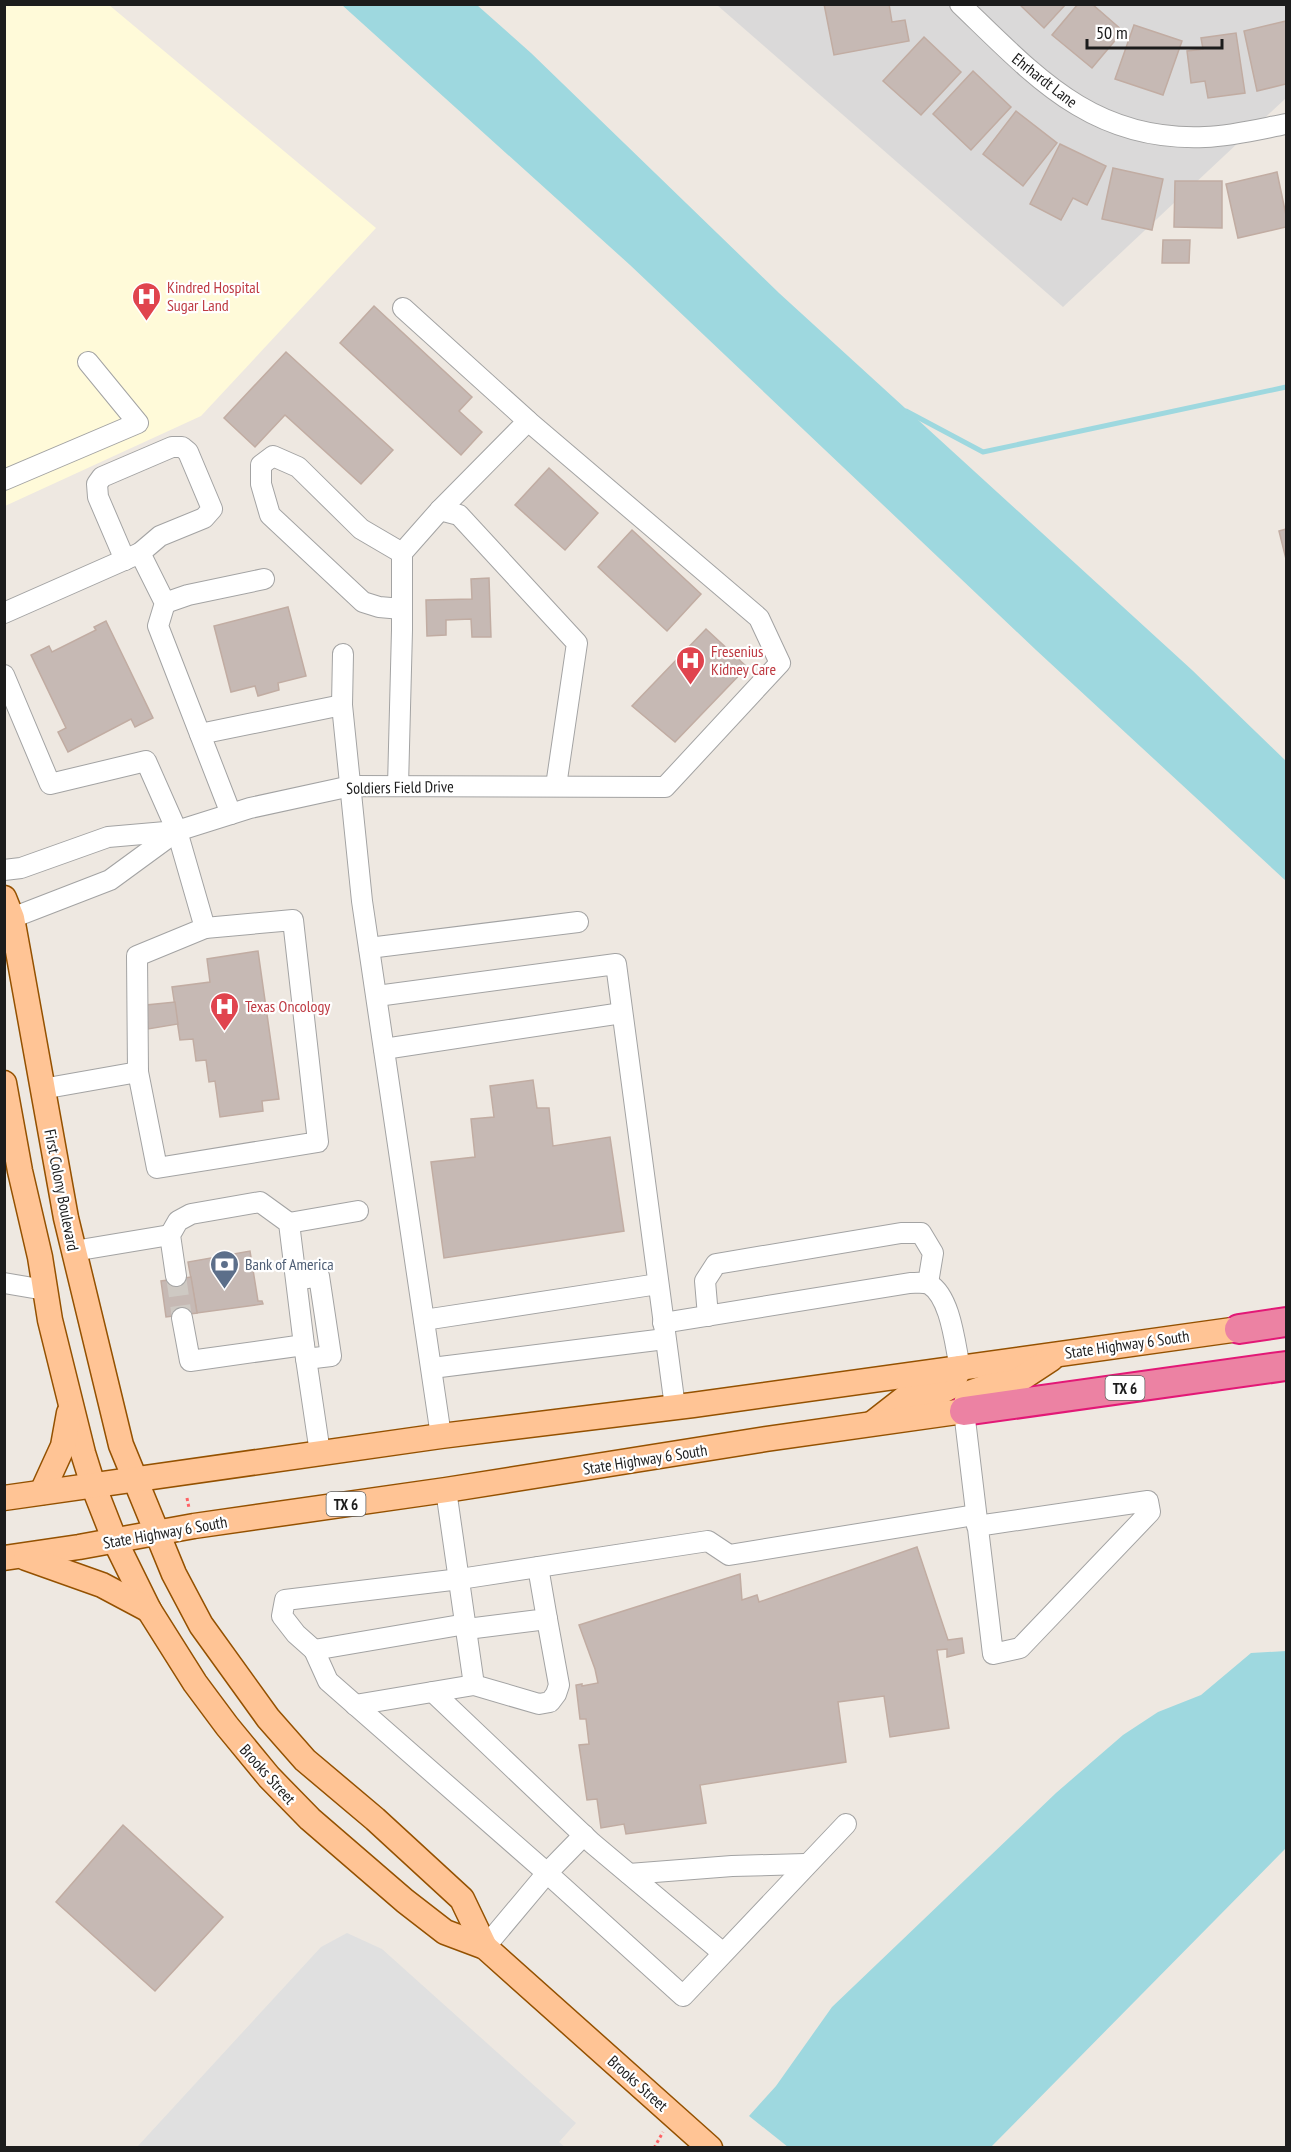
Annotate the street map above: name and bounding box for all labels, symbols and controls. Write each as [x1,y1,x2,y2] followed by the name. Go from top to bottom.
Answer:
[1087,12,1222,50] scale bar
[1096,21,1128,44] text: 50 m
[1008,48,1082,112] street label: Ehrhardt Lane
[167,277,260,315] place label: Kindred Hospital Sugar Land
[130,280,162,322] hospital icon: Kindred Hospital Sugar Land
[711,641,776,679] place label: Fresenius Kidney Care
[674,644,706,686] hospital icon: Fresenius Kidney Care
[346,776,454,798] street label: Soldiers Field Drive
[208,990,240,1032] hospital icon: Texas Oncology
[245,996,330,1016] place label: Texas Oncology
[40,1127,84,1253] street label: First Colony Boulevard
[208,1248,240,1290] bank icon: Bank of America
[245,1254,334,1274] place label: Bank of America
[1063,1325,1191,1363] street label: State Highway 6 South
[1106,1376,1144,1400] road number: TX 6
[581,1439,709,1479] street label: State Highway 6 South
[326,1492,366,1516] road number: TX 6
[101,1511,229,1553] street label: State Highway 6 South
[236,1740,301,1809] street label: Brooks Street
[604,2051,673,2116] street label: Brooks Street

